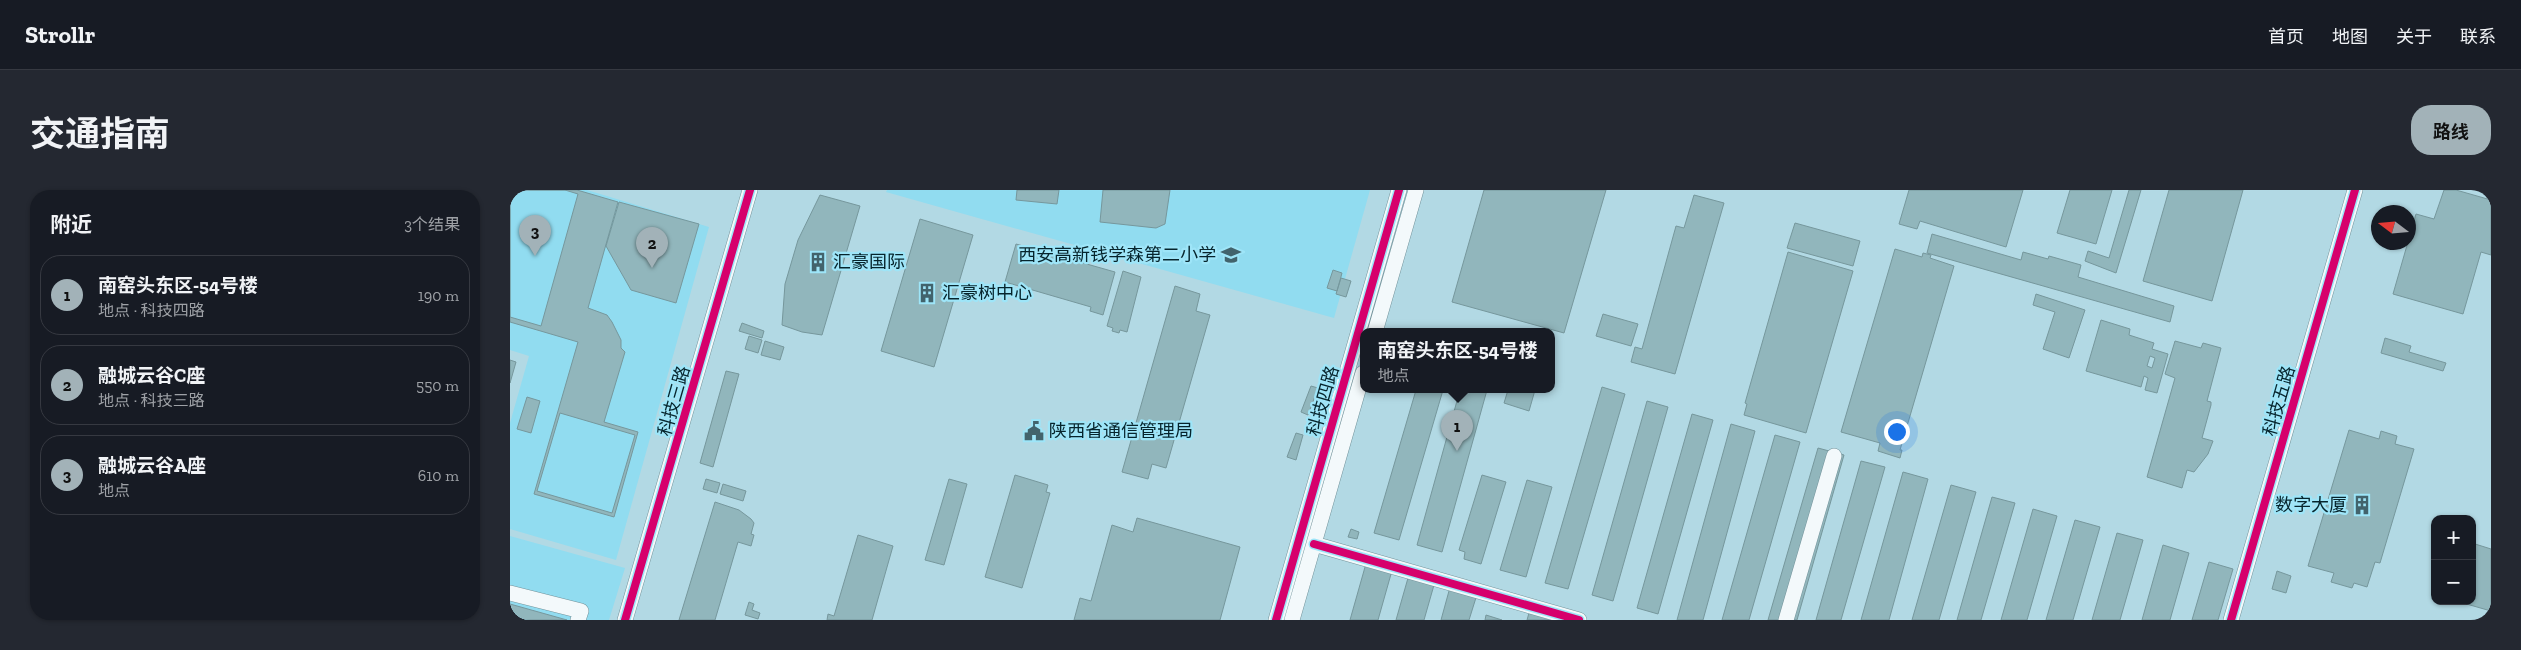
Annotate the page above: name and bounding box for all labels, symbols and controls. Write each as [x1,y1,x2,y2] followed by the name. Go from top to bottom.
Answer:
[25,20,95,49] text: Strollr
[2268,26,2304,48] text: 首页
[2332,26,2368,48] text: 地图
[2396,26,2432,48] text: 关于
[2460,26,2496,48] text: 联系
[2411,105,2491,155] button: 路线
[30,113,170,155] text: 交通指南
[2371,205,2416,250] north arrow
[50,212,92,237] text: 附近
[404,215,460,234] text: 3个结果
[519,215,551,256] pin: 3
[636,227,668,268] pin: 2
[1018,244,1216,266] place label: 西安高新钱学森第二小学
[1220,244,1242,266] school or university icon: 西安高新钱学森第二小学
[807,251,829,273] building icon: 汇豪国际
[833,251,905,273] place label: 汇豪国际
[98,274,258,297] text: 南窑头东区-54号楼
[916,282,938,304] building icon: 汇豪树中心
[942,282,1032,304] place label: 汇豪树中心
[64,286,70,305] text: 1
[418,286,459,305] text: 190 m
[98,301,205,320] text: 地点 · 科技四路
[1360,328,1555,393] popup
[1378,339,1537,362] text: 南窑头东区-54号楼
[654,363,694,439] street label: 科技三路
[1303,363,1343,439] street label: 科技四路
[2259,363,2299,439] street label: 科技五路
[98,364,205,387] text: 融城云谷C座
[1378,366,1410,385] text: 地点
[63,376,71,395] text: 2
[416,376,459,395] text: 550 m
[98,391,205,410] text: 地点 · 科技三路
[1441,410,1473,451] pin: 1
[1884,419,1910,445] your location
[1023,420,1045,442] public building icon: 陕西省通信管理局
[1049,420,1193,442] place label: 陕西省通信管理局
[98,454,206,477] text: 融城云谷A座
[63,466,71,485] text: 3
[418,466,459,485] text: 610 m
[98,481,130,500] text: 地点
[2275,494,2347,516] place label: 数字大厦
[2351,494,2373,516] building icon: 数字大厦
[2431,515,2476,605] map controls
[2431,515,2476,560] button: +
[2431,560,2476,605] button: −

